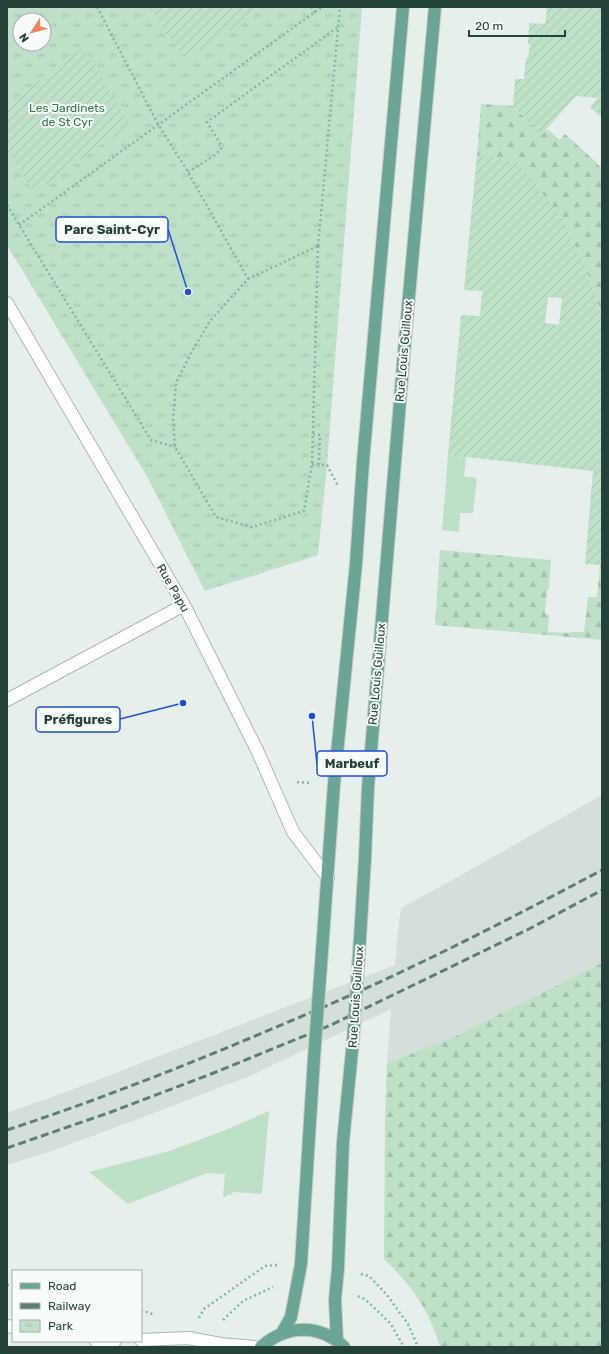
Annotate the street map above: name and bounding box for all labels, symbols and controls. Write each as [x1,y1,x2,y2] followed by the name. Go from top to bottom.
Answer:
[12,12,52,52] north arrow
[469,12,565,38] scale bar
[475,19,503,33] text: 20 m
[17,30,32,45] text: N
[29,101,105,129] park label: Les Jardinets de St Cyr
[56,217,168,242] callout: Parc Saint-Cyr
[64,222,160,237] text: Parc Saint-Cyr
[393,299,415,403] street label: Rue Louis Guilloux
[154,561,192,615] street label: Rue Papu
[366,622,388,726] street label: Rue Louis Guilloux
[36,707,120,732] callout: Préfigures
[44,712,112,727] text: Préfigures
[317,751,387,776] callout: Marbeuf
[325,756,379,771] text: Marbeuf
[345,945,367,1048] street label: Rue Louis Guilloux
[12,1270,142,1342] legend
[48,1279,76,1293] text: Road
[48,1299,91,1313] text: Railway
[48,1319,74,1333] text: Park

